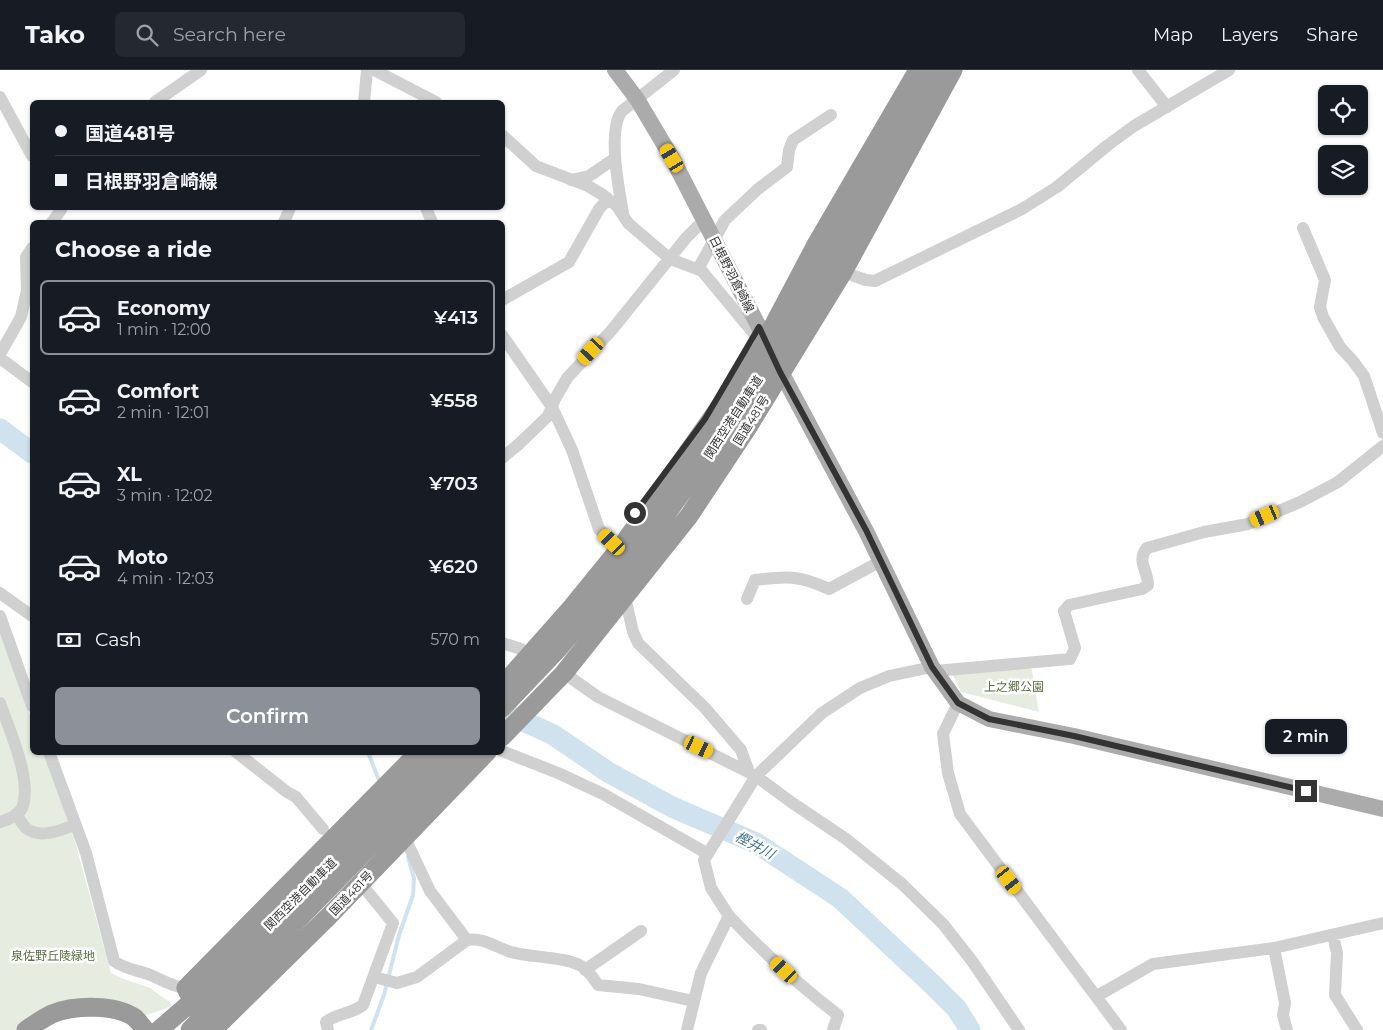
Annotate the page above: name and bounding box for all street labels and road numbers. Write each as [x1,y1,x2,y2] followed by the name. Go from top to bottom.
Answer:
[706,233,758,315] street label: 日根野羽倉崎線
[701,373,765,461] street label: 関西空港自動車道
[730,392,772,448] street label: 国道481号
[261,855,339,933] street label: 関西空港自動車道
[326,868,376,918] street label: 国道481号

